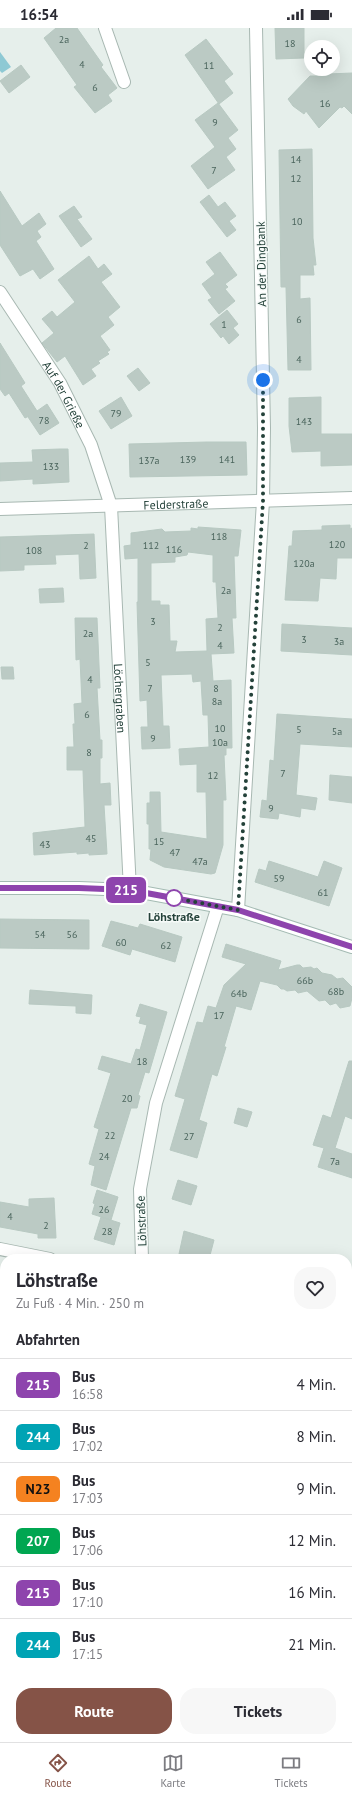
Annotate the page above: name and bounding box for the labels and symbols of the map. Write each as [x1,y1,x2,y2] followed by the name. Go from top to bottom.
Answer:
[59,33,69,46] house number: 2a
[285,37,295,50] house number: 18
[79,58,85,71] house number: 4
[204,59,214,72] house number: 11
[92,81,98,94] house number: 6
[320,97,330,110] house number: 16
[212,116,218,129] house number: 9
[291,153,302,166] house number: 14
[211,164,217,177] house number: 7
[291,172,301,185] house number: 12
[292,215,303,228] house number: 10
[253,221,269,307] street label: An der Dingbank
[296,313,302,326] house number: 6
[221,318,227,331] house number: 1
[296,353,302,366] house number: 4
[40,358,89,430] street label: Auf der Grieße
[253,370,273,390] your location
[111,407,121,420] house number: 79
[39,414,49,427] house number: 78
[296,415,312,428] house number: 143
[180,453,196,466] house number: 139
[219,453,235,466] house number: 141
[139,454,159,467] house number: 137a
[43,460,59,473] house number: 133
[143,495,209,512] street label: Felderstraße
[211,530,227,543] house number: 118
[329,538,346,551] house number: 120
[83,539,89,552] house number: 2
[143,539,159,552] house number: 112
[166,543,182,556] house number: 116
[26,544,42,557] house number: 108
[293,557,315,570] house number: 120a
[221,584,231,597] house number: 2a
[150,615,156,628] house number: 3
[217,621,223,634] house number: 2
[83,627,93,640] house number: 2a
[301,633,307,646] house number: 3
[334,635,344,648] house number: 3a
[217,639,223,652] house number: 4
[145,656,151,669] house number: 5
[111,663,130,733] street label: Löchergraben
[87,673,93,686] house number: 4
[147,682,153,695] house number: 7
[213,682,219,695] house number: 8
[212,695,222,708] house number: 8a
[84,708,90,721] house number: 6
[215,722,226,735] house number: 10
[296,723,302,736] house number: 5
[332,725,342,738] house number: 5a
[150,732,156,745] house number: 9
[212,736,228,749] house number: 10a
[86,746,92,759] house number: 8
[280,767,286,780] house number: 7
[208,769,218,782] house number: 12
[268,802,274,815] house number: 9
[86,832,96,845] house number: 45
[154,835,164,848] house number: 15
[40,838,50,851] house number: 43
[170,846,180,859] house number: 47
[192,855,208,868] house number: 47a
[274,872,284,885] house number: 59
[103,877,149,903] line badge: 215
[318,886,328,899] house number: 61
[165,889,183,907] marker: Löhstraße
[148,909,200,924] place label: Löhstraße
[35,928,46,941] house number: 54
[67,928,77,941] house number: 56
[116,936,127,949] house number: 60
[161,939,171,952] house number: 62
[297,974,313,987] house number: 66b
[328,985,344,998] house number: 68b
[231,987,247,1000] house number: 64b
[214,1009,224,1022] house number: 17
[137,1055,147,1068] house number: 18
[122,1092,133,1105] house number: 20
[105,1129,115,1142] house number: 22
[184,1130,194,1143] house number: 27
[99,1150,110,1163] house number: 24
[330,1155,340,1168] house number: 7a
[133,1195,149,1247] street label: Löhstraße
[99,1203,109,1216] house number: 26
[7,1210,13,1223] house number: 4
[43,1219,49,1232] house number: 2
[102,1225,112,1238] house number: 28

